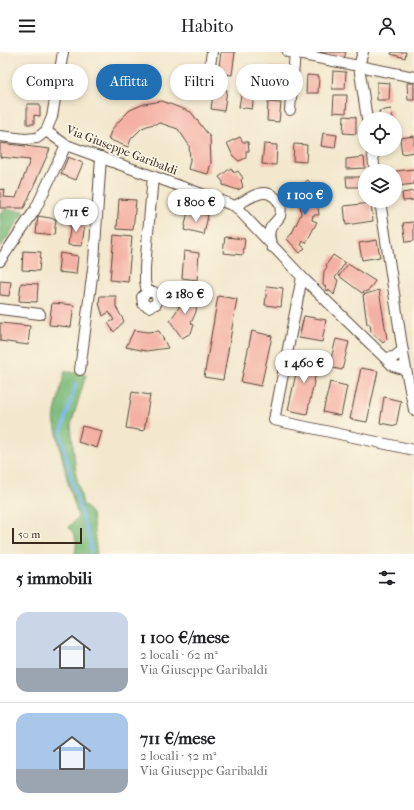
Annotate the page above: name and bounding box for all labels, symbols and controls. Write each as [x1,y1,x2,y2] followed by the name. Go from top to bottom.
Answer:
[16,15,38,37] icon: menu
[376,15,398,37] icon: person
[181,16,233,37] text: Habito
[12,64,88,100] chip: Compra
[96,64,162,100] chip: Affitta
[170,64,228,100] chip: Filtri
[236,64,303,100] chip: Nuovo
[358,112,402,208] map controls
[358,112,402,156] button: locate
[64,122,180,178] street label: Via Giuseppe Garibaldi
[358,164,402,208] button: layers
[268,182,342,216] pin: 1 100 €
[287,187,323,202] text: 1 100 €
[159,189,233,223] pin: 1 800 €
[177,194,215,209] text: 1 800 €
[48,199,104,233] pin: 711 €
[63,204,89,219] text: 711 €
[148,281,222,315] pin: 2 180 €
[166,286,204,301] text: 2 180 €
[267,350,341,384] pin: 1 460 €
[284,355,324,370] text: 1 460 €
[12,526,82,545] scale bar
[18,528,40,541] text: 50 m
[376,567,398,589] icon: filters
[16,568,92,588] text: 5 immobili
[140,627,229,647] text: 1 100 €/mese
[48,628,96,676] icon: home
[140,647,218,662] text: 2 locali · 62 m²
[140,662,268,677] text: Via Giuseppe Garibaldi
[140,728,215,748] text: 711 €/mese
[48,729,96,777] icon: home
[140,748,217,763] text: 2 locali · 52 m²
[140,763,268,778] text: Via Giuseppe Garibaldi

